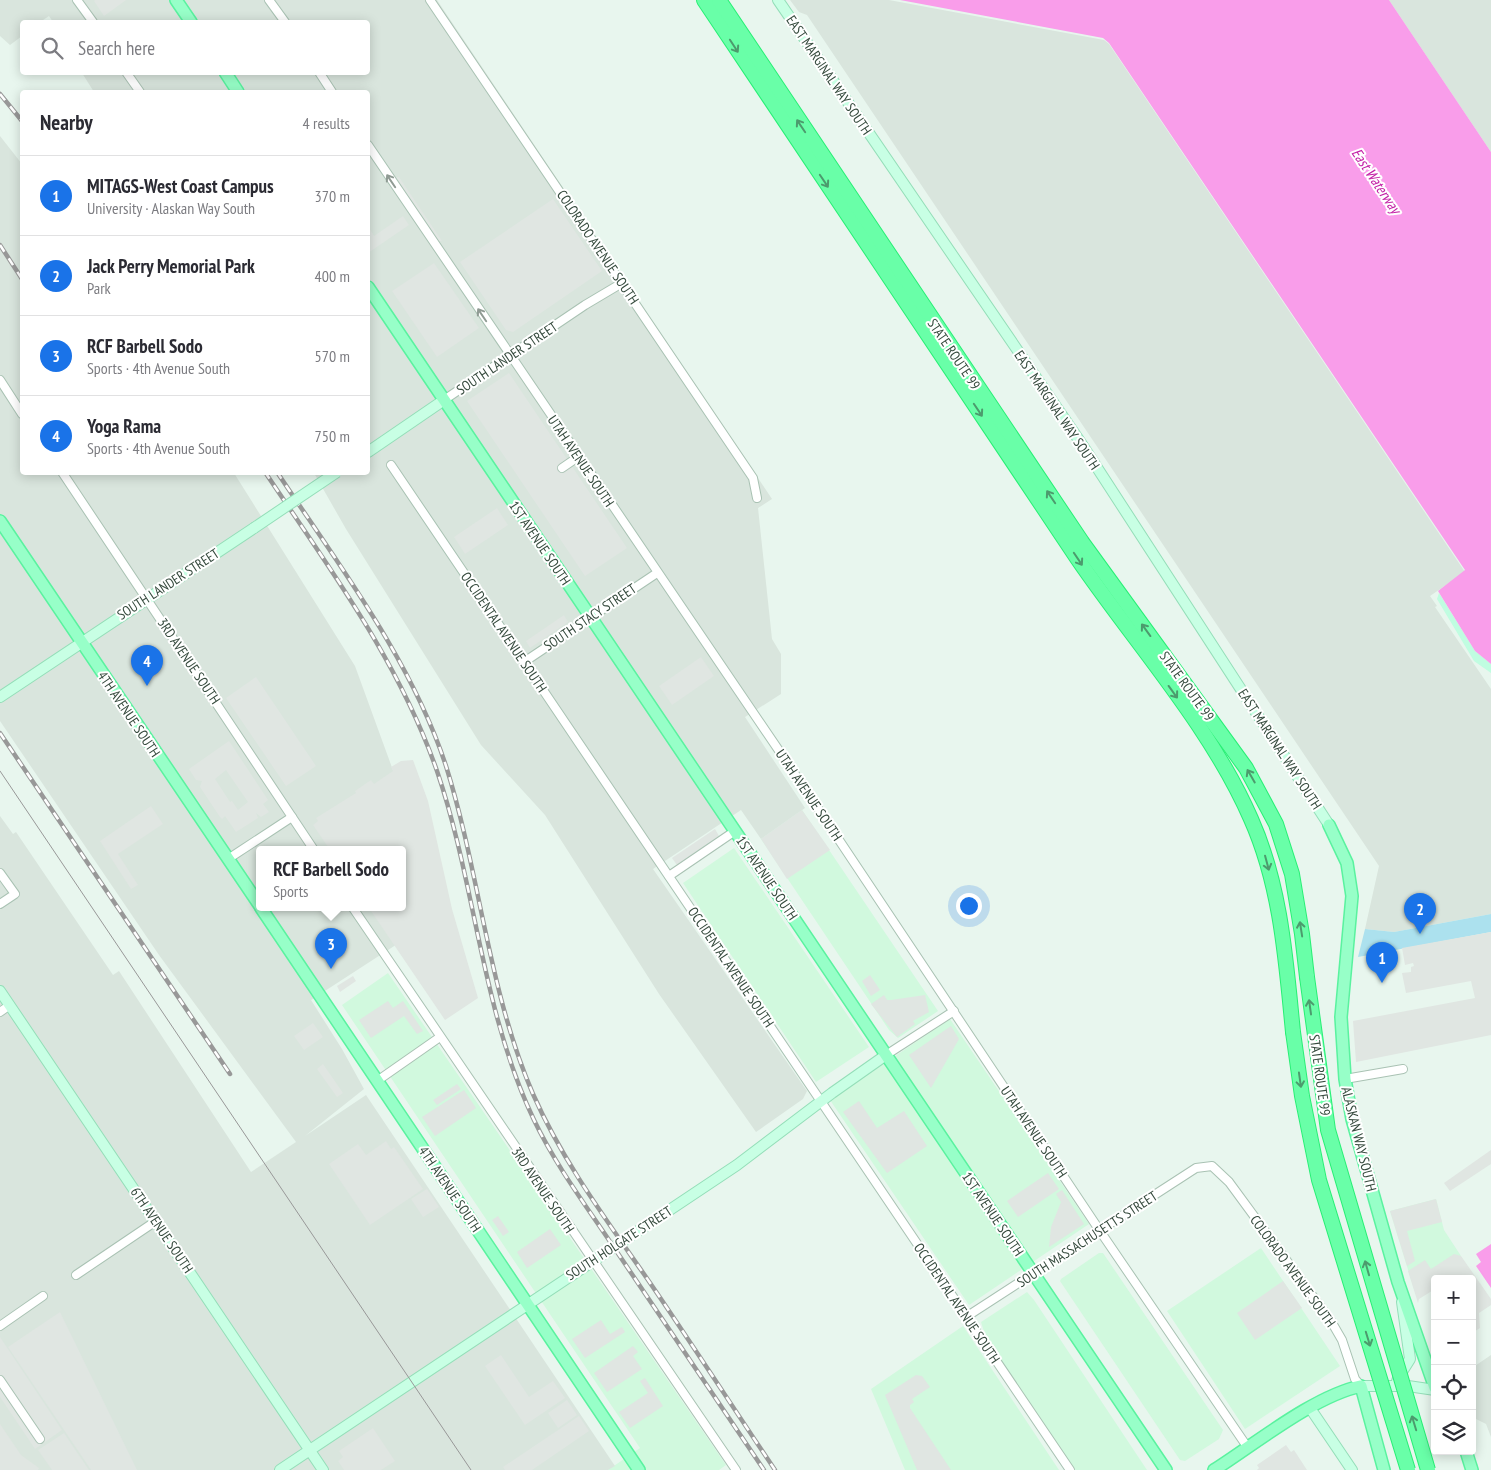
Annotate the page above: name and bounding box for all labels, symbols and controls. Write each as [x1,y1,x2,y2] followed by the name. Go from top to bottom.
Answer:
[782,12,876,138] street label: EAST MARGINAL WAY SOUTH
[20,20,370,75] search box
[38,34,66,62] icon: search
[78,36,155,60] text: Search here
[728,39,739,53] one-way arrow
[40,109,93,136] text: Nearby
[303,113,350,133] text: 4 results
[796,119,806,133] one-way arrow
[1348,144,1407,219] water label: East Waterway
[87,174,274,198] text: MITAGS-West Coast Campus
[386,174,396,188] one-way arrow
[819,174,829,188] one-way arrow
[52,186,60,206] text: 1
[315,186,350,206] text: 370 m
[553,186,643,308] street label: COLORADO AVENUE SOUTH
[87,198,255,218] text: University · Alaskan Way South
[87,254,255,278] text: Jack Perry Memorial Park
[52,266,60,286] text: 2
[315,266,350,286] text: 400 m
[87,278,111,298] text: Park
[477,308,488,322] one-way arrow
[924,315,984,393] street label: STATE ROUTE 99
[453,317,562,398] street label: SOUTH LANDER STREET
[87,334,203,358] text: RCF Barbell Sodo
[52,346,60,366] text: 3
[315,346,350,366] text: 570 m
[1010,347,1104,473] street label: EAST MARGINAL WAY SOUTH
[87,358,230,378] text: Sports · 4th Avenue South
[972,403,983,417] one-way arrow
[544,412,618,510] street label: UTAH AVENUE SOUTH
[87,414,161,438] text: Yoga Rama
[52,426,60,446] text: 4
[315,426,350,446] text: 750 m
[87,438,230,458] text: Sports · 4th Avenue South
[1046,491,1056,505] one-way arrow
[505,497,575,589] street label: 1ST AVENUE SOUTH
[114,544,223,624] street label: SOUTH LANDER STREET
[1073,552,1083,566] one-way arrow
[457,568,551,696] street label: OCCIDENTAL AVENUE SOUTH
[540,579,640,655] street label: SOUTH STACY STREET
[154,614,224,708] street label: 3RD AVENUE SOUTH
[1141,623,1151,637] one-way arrow
[131,645,163,686] pin: 4
[1156,648,1218,724] street label: STATE ROUTE 99
[94,668,164,760] street label: 4TH AVENUE SOUTH
[1168,684,1178,698] one-way arrow
[1234,685,1326,813] street label: EAST MARGINAL WAY SOUTH
[772,746,846,844] street label: UTAH AVENUE SOUTH
[1246,768,1256,783] one-way arrow
[732,832,802,924] street label: 1ST AVENUE SOUTH
[256,846,406,911] popup
[1262,855,1272,871] one-way arrow
[273,857,389,881] text: RCF Barbell Sodo
[273,881,308,901] text: Sports
[956,893,982,919] your location
[1404,893,1436,934] pin: 2
[684,903,778,1031] street label: OCCIDENTAL AVENUE SOUTH
[1296,921,1306,937] one-way arrow
[315,928,347,969] pin: 3
[1366,942,1398,983] pin: 1
[1305,999,1315,1015] one-way arrow
[1305,1033,1335,1117] street label: STATE ROUTE 99
[1295,1072,1305,1088] one-way arrow
[997,1083,1071,1181] street label: UTAH AVENUE SOUTH
[1337,1085,1381,1193] street label: ALASKAN WAY SOUTH
[415,1143,485,1235] street label: 4TH AVENUE SOUTH
[508,1143,578,1237] street label: 3RD AVENUE SOUTH
[958,1168,1028,1260] street label: 1ST AVENUE SOUTH
[127,1184,197,1276] street label: 6TH AVENUE SOUTH
[1013,1186,1161,1291] street label: SOUTH MASSACHUSETTS STREET
[562,1202,676,1284] street label: SOUTH HOLGATE STREET
[1246,1211,1340,1331] street label: COLORADO AVENUE SOUTH
[910,1239,1004,1367] street label: OCCIDENTAL AVENUE SOUTH
[1361,1260,1371,1276] one-way arrow
[1431,1275,1476,1455] map controls
[1431,1275,1476,1320] button: +
[1431,1320,1476,1365] button: −
[1363,1330,1373,1346] one-way arrow
[1431,1365,1476,1410] button: locate
[1431,1410,1476,1455] button: layers
[1408,1416,1418,1432] one-way arrow

